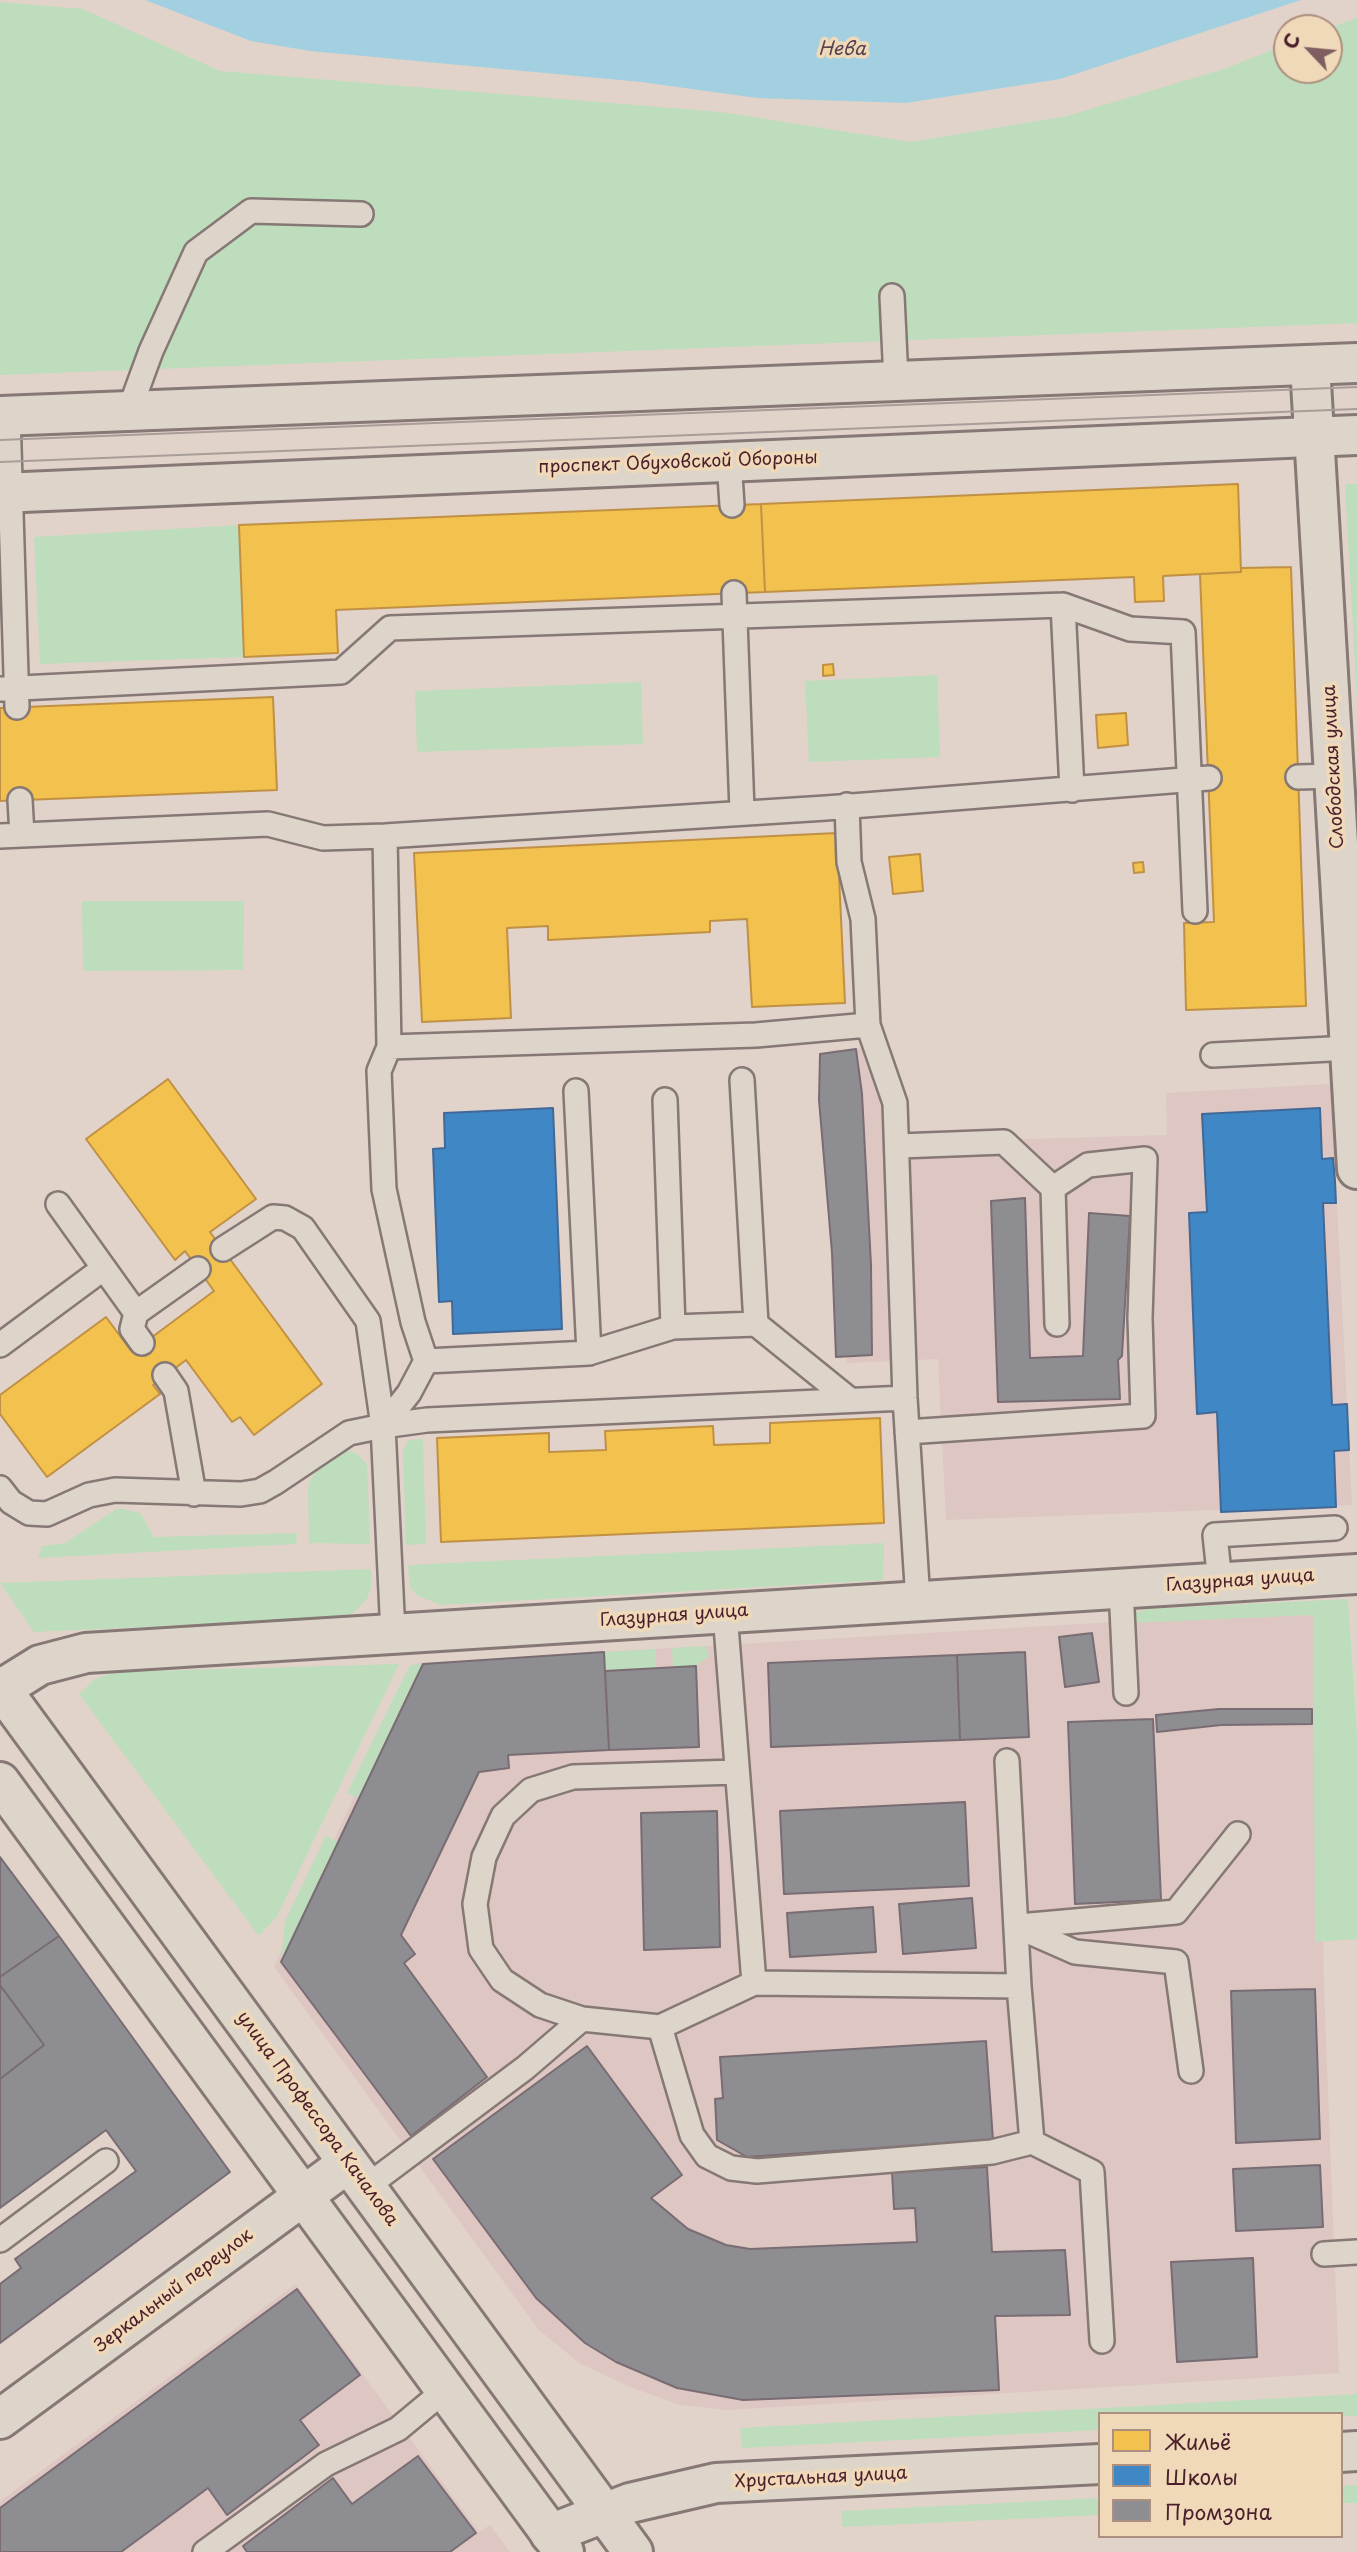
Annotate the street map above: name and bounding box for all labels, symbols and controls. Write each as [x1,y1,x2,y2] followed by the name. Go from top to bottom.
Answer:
[1273,14,1343,84] north arrow
[1275,28,1307,53] text: С
[818,39,866,61] water label: Нева
[538,447,818,479] street label: проспект Обуховской Обороны
[1319,684,1349,850] street label: Слободская улица
[1165,1565,1315,1597] street label: Глазурная улица
[599,1600,749,1632] street label: Глазурная улица
[232,2007,402,2231] street label: улица Профессора Качалова
[91,2225,257,2357] street label: Зеркальный переулок
[1098,2412,1343,2538] legend
[1165,2425,1231,2457] text: Жильё
[1165,2460,1238,2492] text: Школы
[734,2463,908,2493] street label: Хрустальная улица
[1165,2495,1272,2527] text: Промзона

